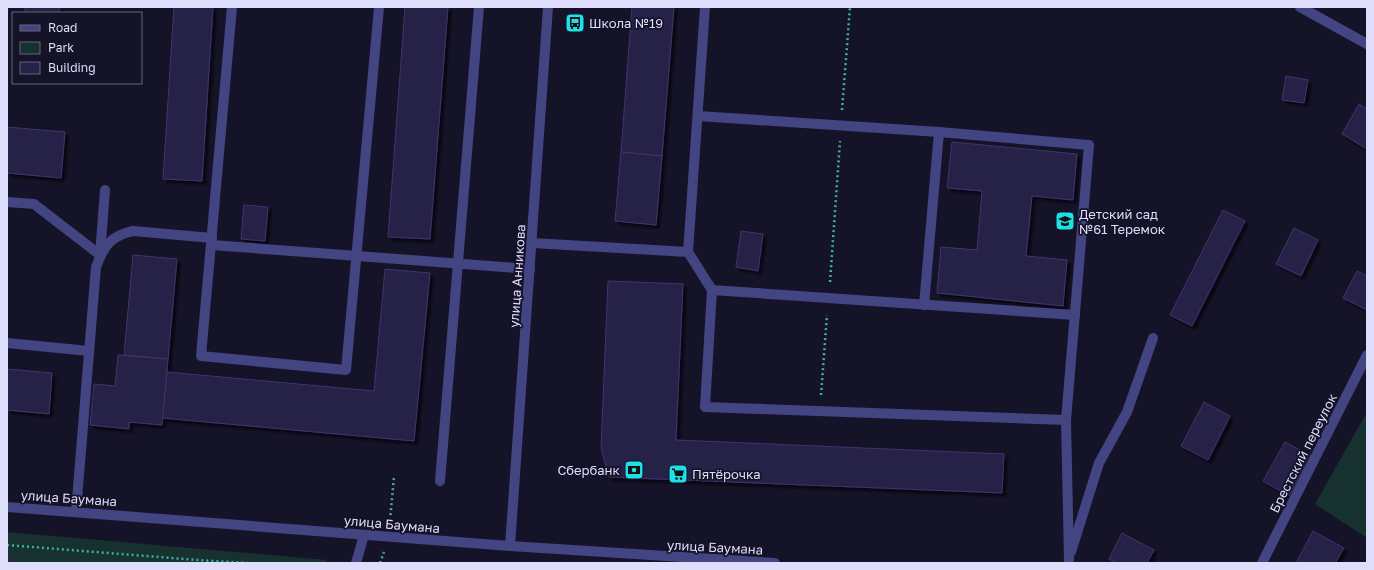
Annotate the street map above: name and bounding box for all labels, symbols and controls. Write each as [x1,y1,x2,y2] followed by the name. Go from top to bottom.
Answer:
[12,12,142,84] legend
[564,12,586,34] bus stop icon: Школа №19
[589,15,663,31] place label: Школа №19
[48,20,77,35] text: Road
[48,40,74,55] text: Park
[48,60,96,75] text: Building
[1079,206,1166,237] place label: Детский сад №61 Теремок
[1054,210,1076,232] school or university icon: Детский сад №61 Теремок
[505,224,529,328] street label: улица Анникова
[1266,390,1340,515] street label: Брестский переулок
[623,459,645,481] bank icon: Сбербанк
[557,462,621,478] place label: Сбербанк
[667,463,689,485] supermarket icon: Пятёрочка
[692,466,761,482] place label: Пятёрочка
[20,487,118,509] street label: улица Баумана
[343,512,441,536] street label: улица Баумана
[666,536,764,558] street label: улица Баумана

